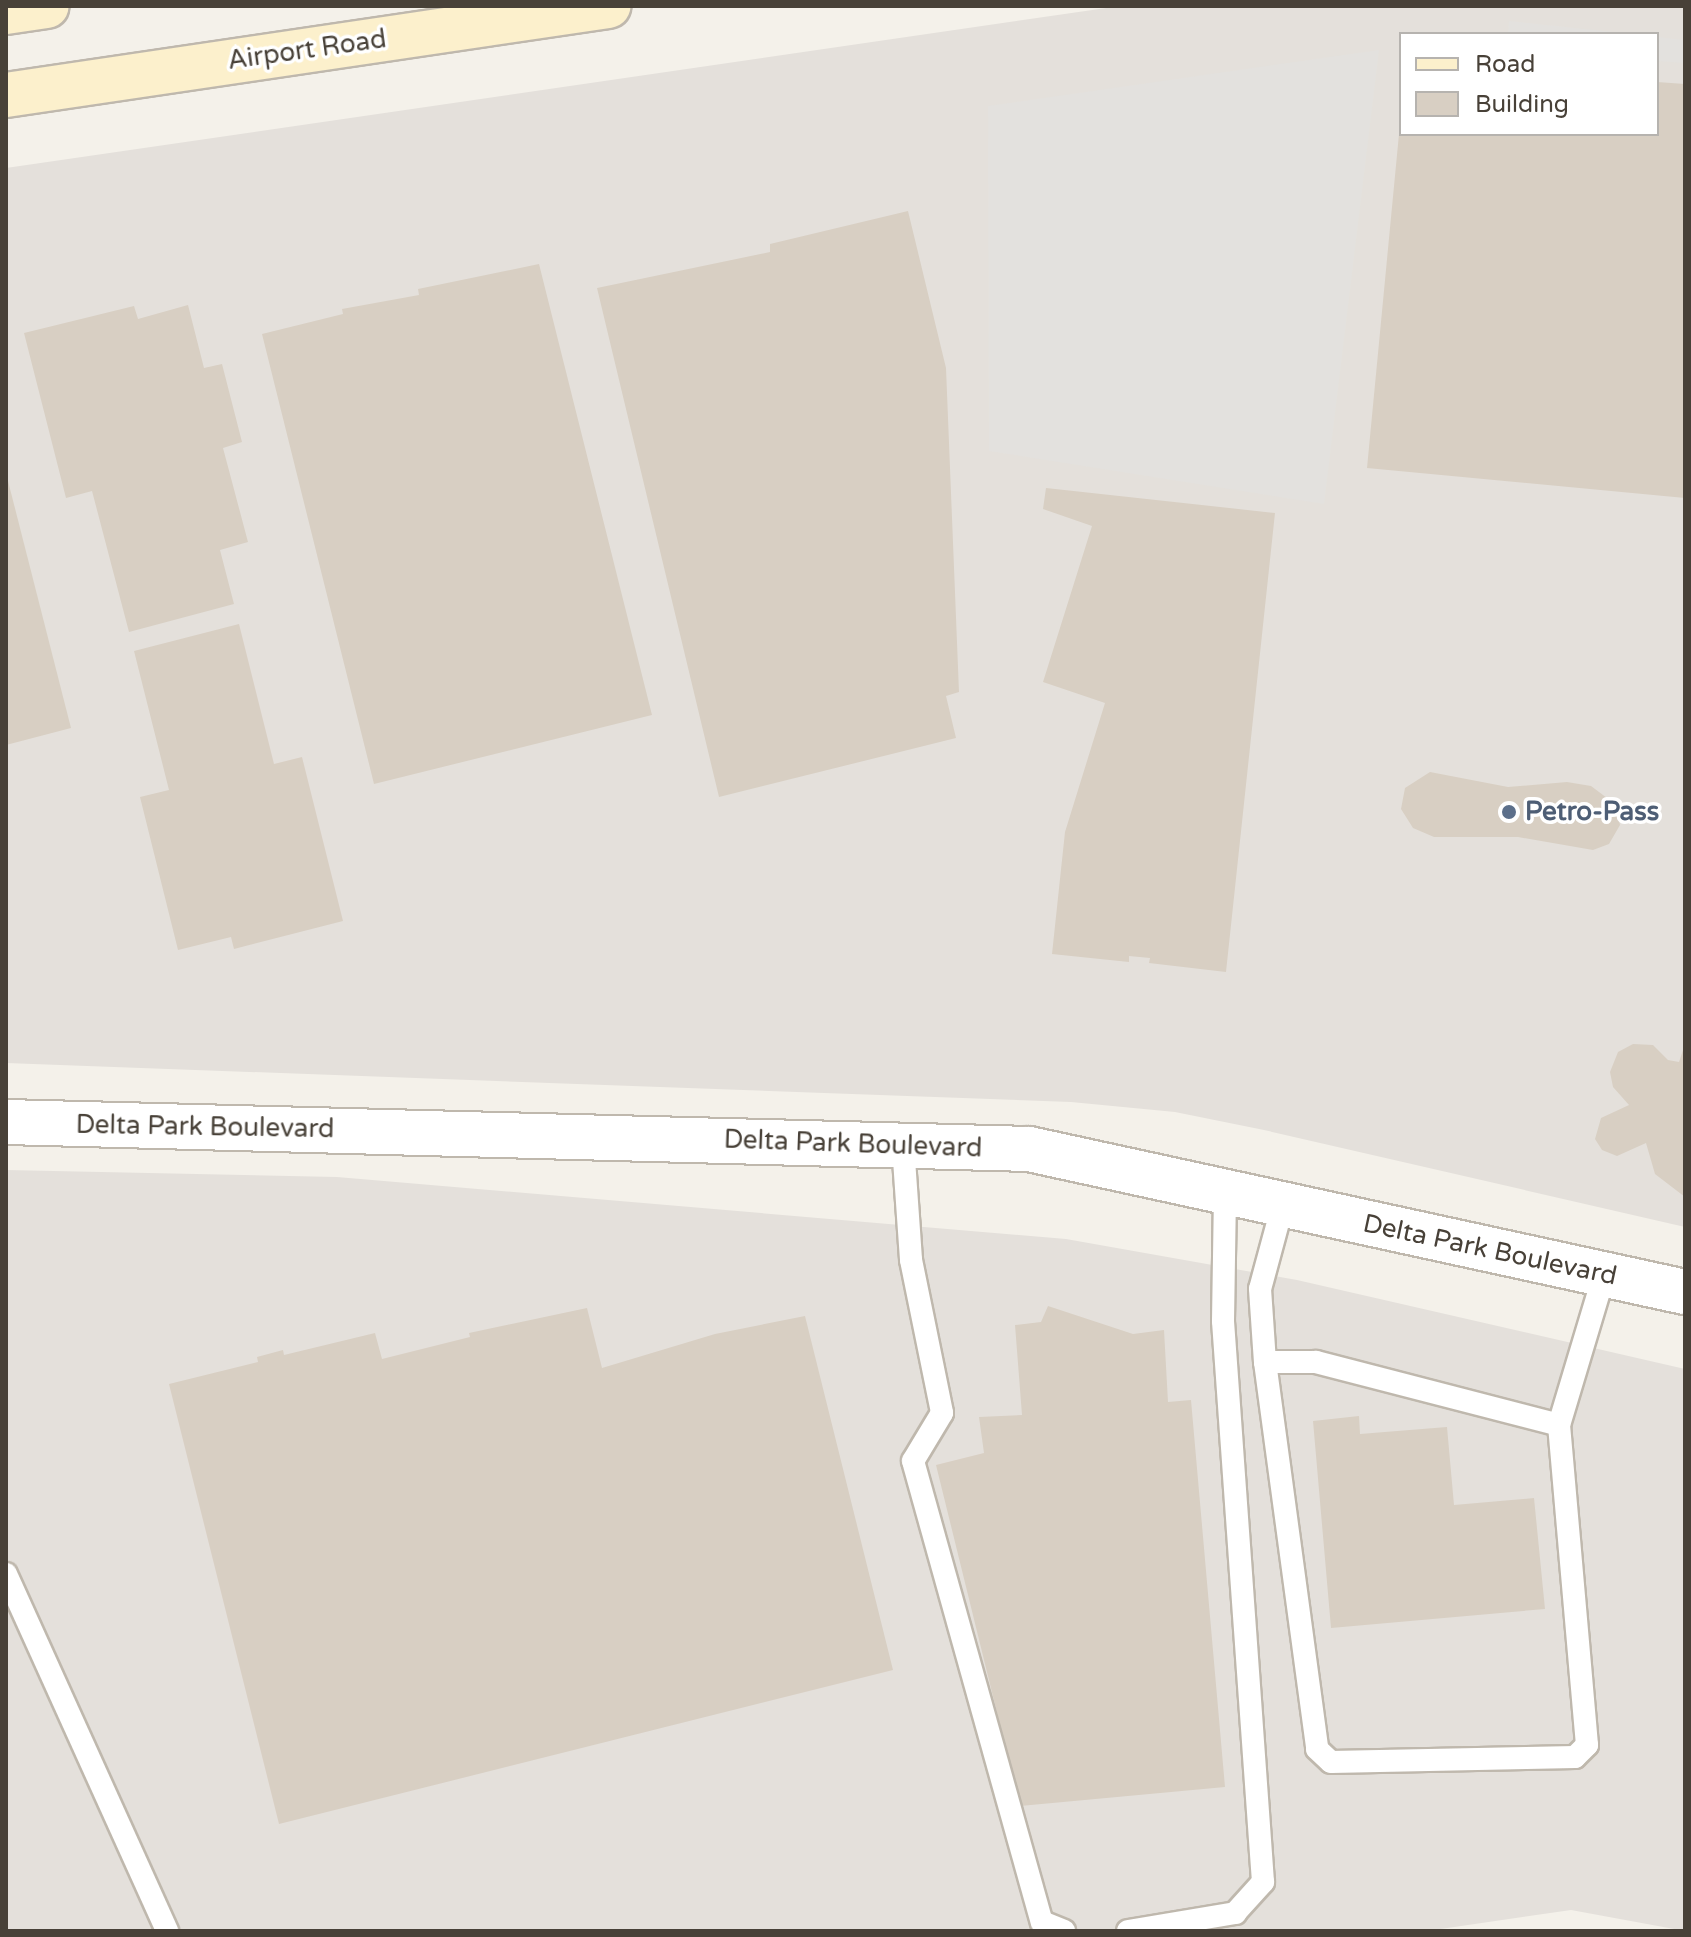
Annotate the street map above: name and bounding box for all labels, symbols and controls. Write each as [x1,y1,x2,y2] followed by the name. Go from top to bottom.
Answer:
[226,23,388,77] street label: Airport Road
[1399,32,1659,136] legend
[1475,50,1535,79] text: Road
[1475,90,1569,119] text: Building
[1525,796,1659,828] place label: Petro-Pass
[1500,803,1518,821] marker: Petro-Pass
[75,1109,335,1145] street label: Delta Park Boulevard
[723,1124,983,1164] street label: Delta Park Boulevard
[1360,1208,1620,1292] street label: Delta Park Boulevard

